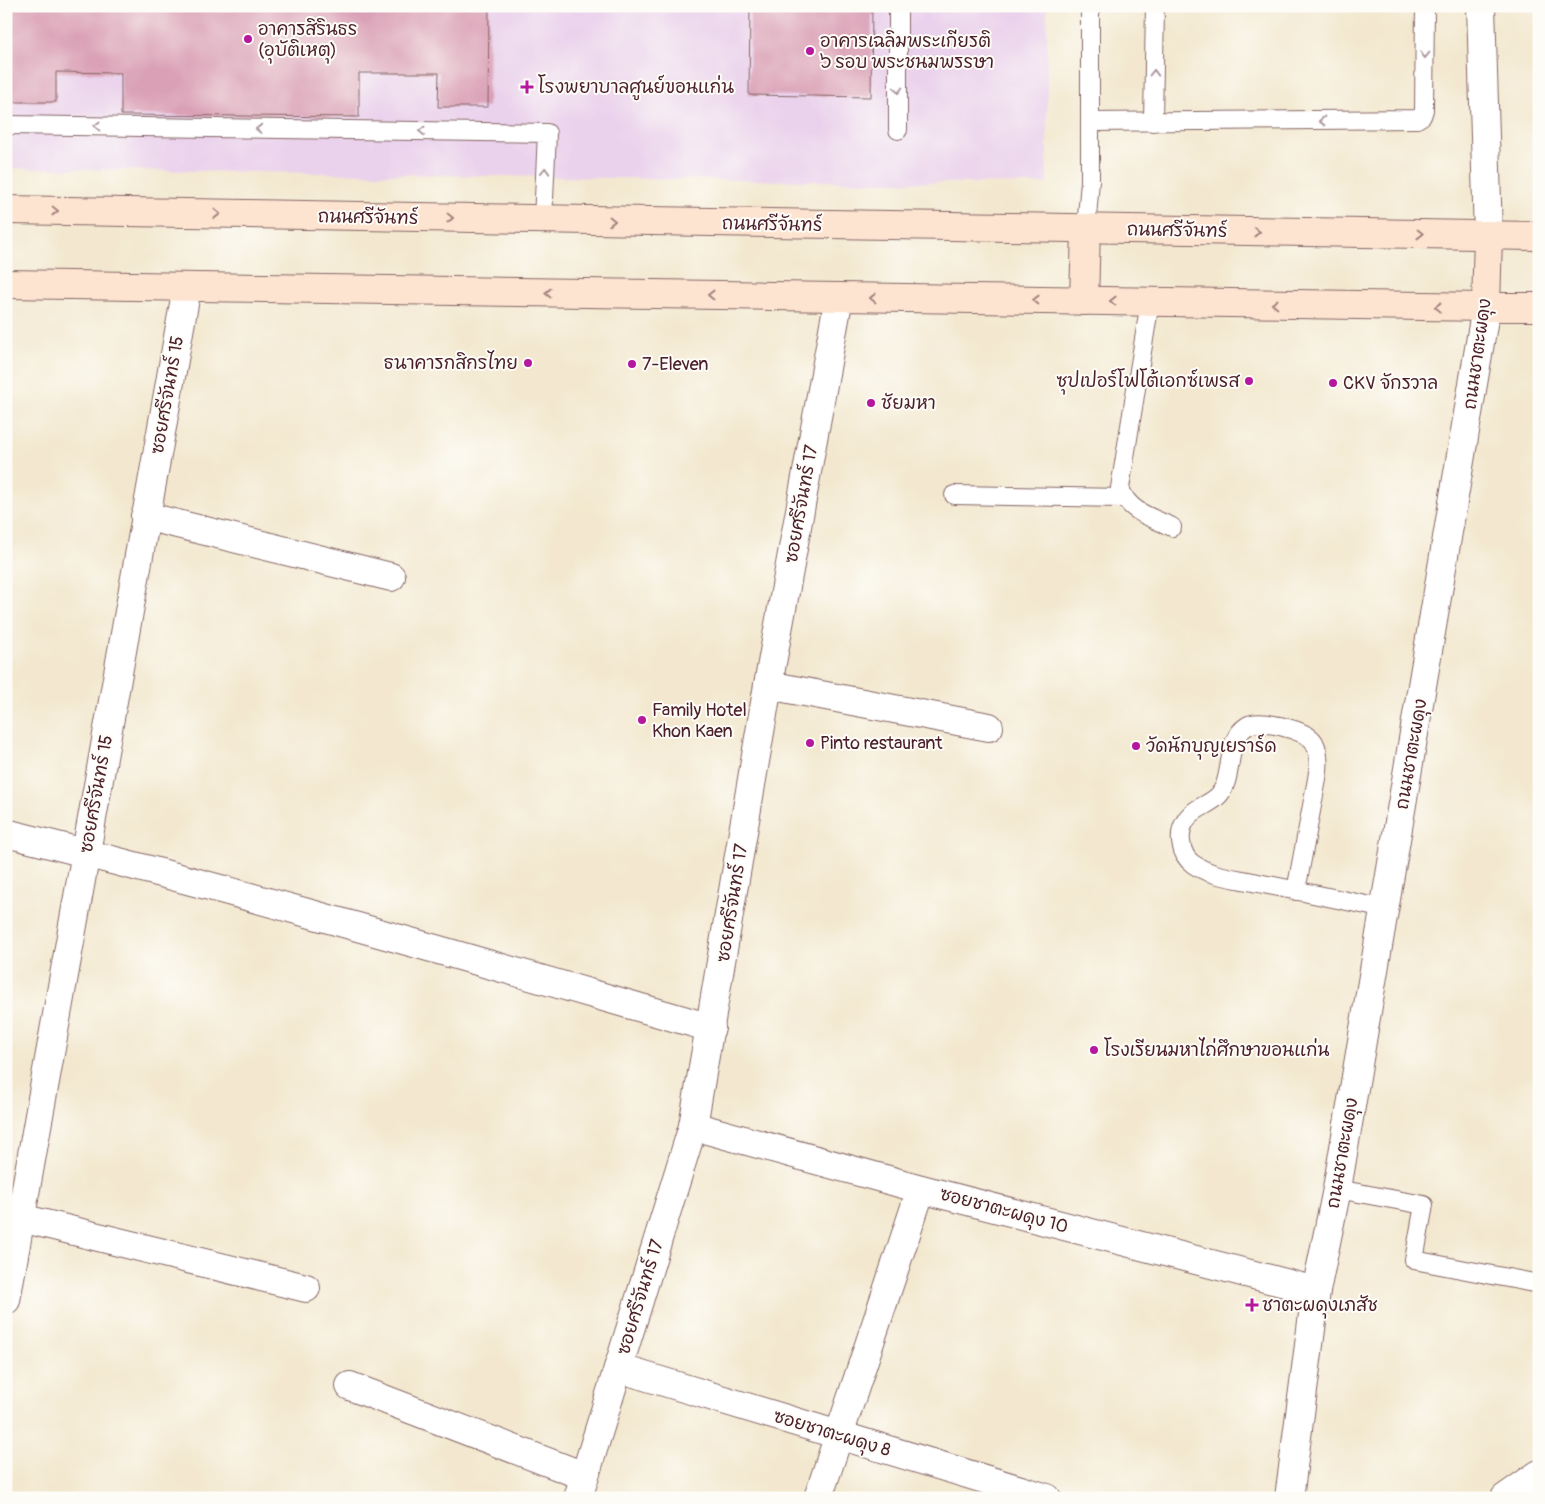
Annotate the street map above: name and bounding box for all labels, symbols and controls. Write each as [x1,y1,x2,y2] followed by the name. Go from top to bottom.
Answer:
[258,18,357,64] place label: อาคารสิรินธร (อุบัติเหตุ)
[820,29,994,74] place label: อาคารเฉลิมพระเกียรติ ๖ รอบ พระชนมพรรษา
[242,33,254,45] marker: อาคารสิรินธร (อุบัติเหตุ)
[804,45,816,57] marker: อาคารเฉลิมพระเกียรติ ๖ รอบ พระชนมพรรษา
[1420,52,1430,59] one-way arrow
[1148,69,1159,77] one-way arrow
[538,74,734,101] place label: โรงพยาบาลศูนย์ขอนแก่น
[520,80,534,94] marker: โรงพยาบาลศูนย์ขอนแก่น
[893,86,903,94] one-way arrow
[1318,116,1326,126] one-way arrow
[93,121,100,131] one-way arrow
[255,124,263,134] one-way arrow
[418,126,426,136] one-way arrow
[540,167,551,175] one-way arrow
[318,203,419,230] street label: ถนนศรีจันทร์
[52,206,59,216] one-way arrow
[214,209,222,219] one-way arrow
[722,210,823,237] street label: ถนนศรีจันทร์
[446,213,454,223] one-way arrow
[609,216,617,226] one-way arrow
[1127,216,1228,243] street label: ถนนศรีจันทร์
[1253,226,1261,237] one-way arrow
[1416,229,1424,239] one-way arrow
[544,288,552,298] one-way arrow
[706,290,714,300] one-way arrow
[869,293,876,303] one-way arrow
[1031,295,1039,305] one-way arrow
[1109,296,1117,307] one-way arrow
[1458,297,1499,411] street label: ถนนชาตะผดุง
[1271,299,1279,309] one-way arrow
[1433,301,1441,312] one-way arrow
[144,334,189,456] street label: ซอยศรีจันทร์ 15
[384,350,518,375] place label: ธนาคารกสิกรไทย
[642,353,709,376] place label: 7-Eleven
[522,357,534,369] marker: ธนาคารกสิกรไทย
[626,358,638,370] marker: 7-Eleven
[1056,368,1240,395] place label: ซุปเปอร์โฟโต้เอกซ์เพรส
[1343,372,1438,395] place label: CKV จักรวาล
[1243,375,1255,387] marker: ซุปเปอร์โฟโต้เอกซ์เพรส
[1327,377,1339,389] marker: CKV จักรวาล
[881,392,936,415] place label: ชัยมหา
[865,397,877,409] marker: ชัยมหา
[778,442,823,565] street label: ซอยศรีจันทร์ 17
[1390,697,1435,812] street label: ถนนชาตะผดุง
[652,699,747,743] place label: Family Hotel Khon Kaen
[636,714,648,726] marker: Family Hotel Khon Kaen
[820,732,943,755] place label: Pinto restaurant
[73,733,118,855] street label: ซอยศรีจันทร์ 15
[1146,733,1277,760] place label: วัดนักบุญเยราร์ด
[804,737,816,749] marker: Pinto restaurant
[1130,740,1142,752] marker: วัดนักบุญเยราร์ด
[710,841,753,964] street label: ซอยศรีจันทร์ 17
[1104,1037,1329,1062] place label: โรงเรียนมหาไถ่ศึกษาขอนแก่น
[1088,1044,1100,1056] marker: โรงเรียนมหาไถ่ศึกษาขอนแก่น
[1321,1096,1366,1211] street label: ถนนชาตะผดุง
[937,1182,1070,1241] street label: ซอยชาตะผดุง 10
[610,1236,669,1358] street label: ซอยศรีจันทร์ 17
[1262,1294,1378,1319] place label: ชาตะผดุงเภสัช
[1246,1299,1258,1311] marker: ชาตะผดุงเภสัช
[770,1405,893,1464] street label: ซอยชาตะผดุง 8

